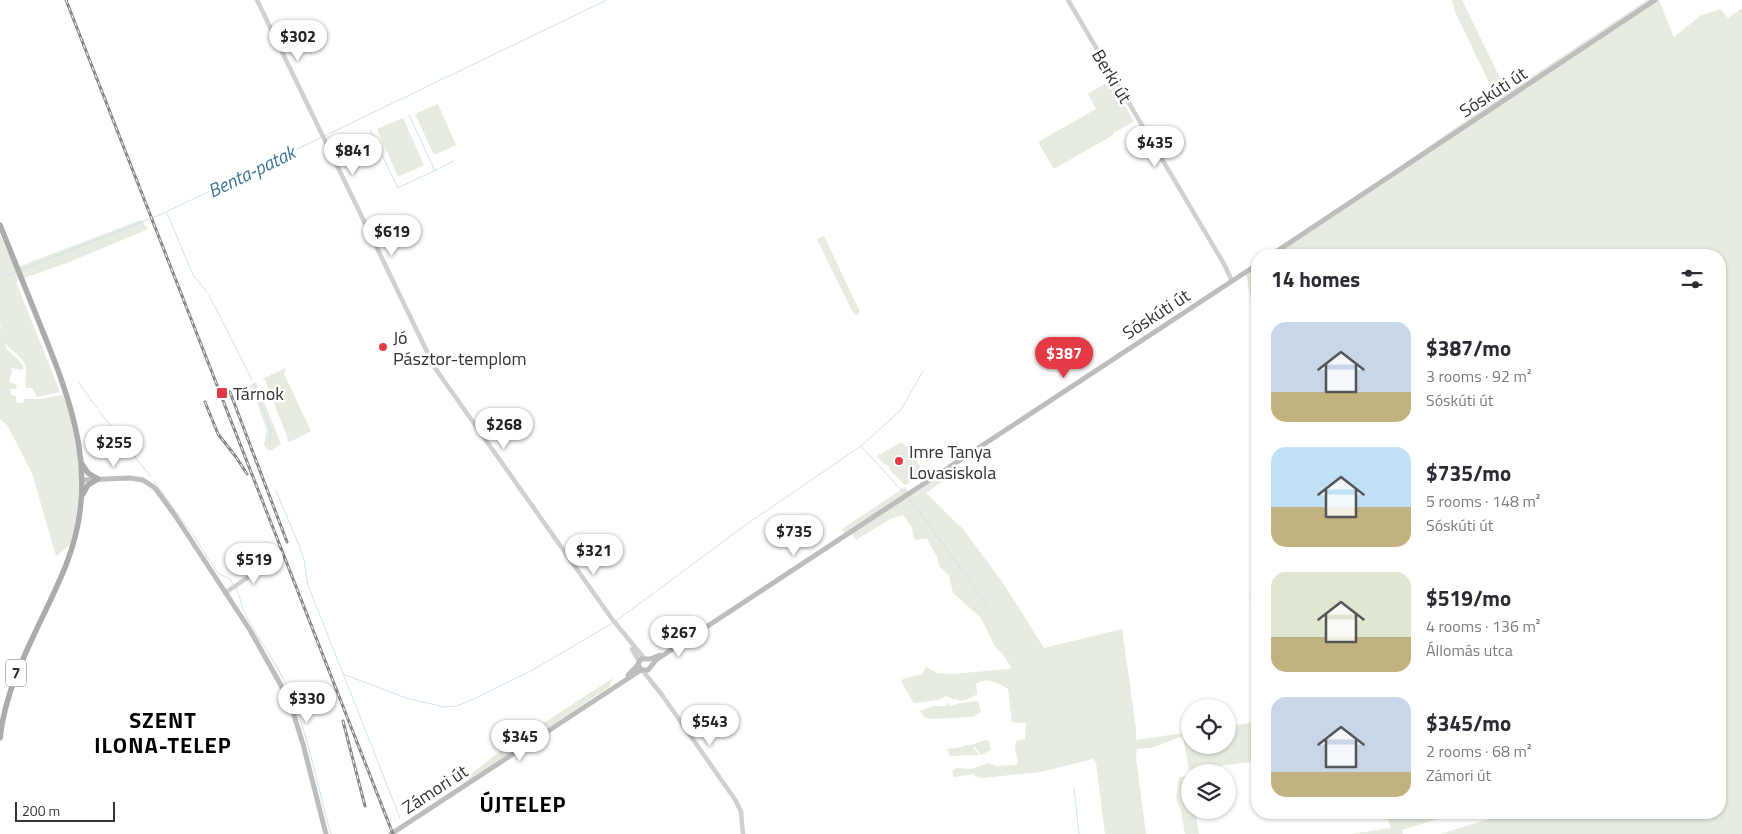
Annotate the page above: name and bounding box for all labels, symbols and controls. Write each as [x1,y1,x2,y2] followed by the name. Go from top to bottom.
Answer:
[268,20,328,62] pin: $302
[280,24,316,48] text: $302
[1085,44,1139,109] street label: Berki út
[1454,60,1533,124] street label: Sóskúti út
[1125,126,1185,168] pin: $435
[1137,130,1173,154] text: $435
[323,134,383,176] pin: $841
[202,136,302,205] water label: Benta-patak
[335,138,371,162] text: $841
[362,214,422,257] pin: $619
[374,219,410,243] text: $619
[1271,263,1360,295] text: 14 homes
[1678,265,1706,293] icon: filters
[1117,282,1196,346] street label: Sóskúti út
[393,324,527,372] place label: Jó Pásztor-templom
[1426,332,1511,364] text: $387/mo
[1034,336,1094,379] pin: $387
[377,341,389,353] marker: Jó Pásztor-templom
[1046,341,1082,365] text: $387
[1311,342,1371,402] icon: home
[1426,364,1531,388] text: 3 rooms · 92 m²
[233,380,284,407] place label: Tárnok
[215,386,229,400] marker: Tárnok
[1426,388,1493,412] text: Sóskúti út
[474,408,534,450] pin: $268
[486,412,522,436] text: $268
[84,426,144,468] pin: $255
[96,430,132,454] text: $255
[909,438,996,486] place label: Imre Tanya Lovasiskola
[893,455,905,467] marker: Imre Tanya Lovasiskola
[1426,457,1511,489] text: $735/mo
[1311,467,1371,527] icon: home
[1426,489,1540,513] text: 5 rooms · 148 m²
[1426,513,1493,537] text: Sóskúti út
[764,514,824,557] pin: $735
[776,519,812,543] text: $735
[564,534,624,576] pin: $321
[576,538,612,562] text: $321
[224,542,284,585] pin: $519
[236,547,272,571] text: $519
[1426,582,1511,614] text: $519/mo
[1311,592,1371,652] icon: home
[1426,614,1540,638] text: 4 rooms · 136 m²
[649,616,709,658] pin: $267
[661,620,697,644] text: $267
[1426,638,1513,662] text: Állomás utca
[6,660,26,686] road number: 7
[277,682,337,724] pin: $330
[289,686,325,710] text: $330
[1181,699,1236,819] map controls
[1181,699,1236,754] button: locate
[94,703,232,762] district label: SZENT ILONA-TELEP
[680,704,740,747] pin: $543
[1426,707,1511,739] text: $345/mo
[692,709,728,733] text: $543
[1311,717,1371,777] icon: home
[490,720,550,762] pin: $345
[502,724,538,748] text: $345
[1426,739,1531,763] text: 2 rooms · 68 m²
[397,757,474,820] street label: Zámori út
[1426,763,1491,787] text: Zámori út
[1181,764,1236,819] button: layers
[479,787,567,821] district label: ÚJTELEP
[15,799,115,822] scale bar
[22,800,60,821] text: 200 m

